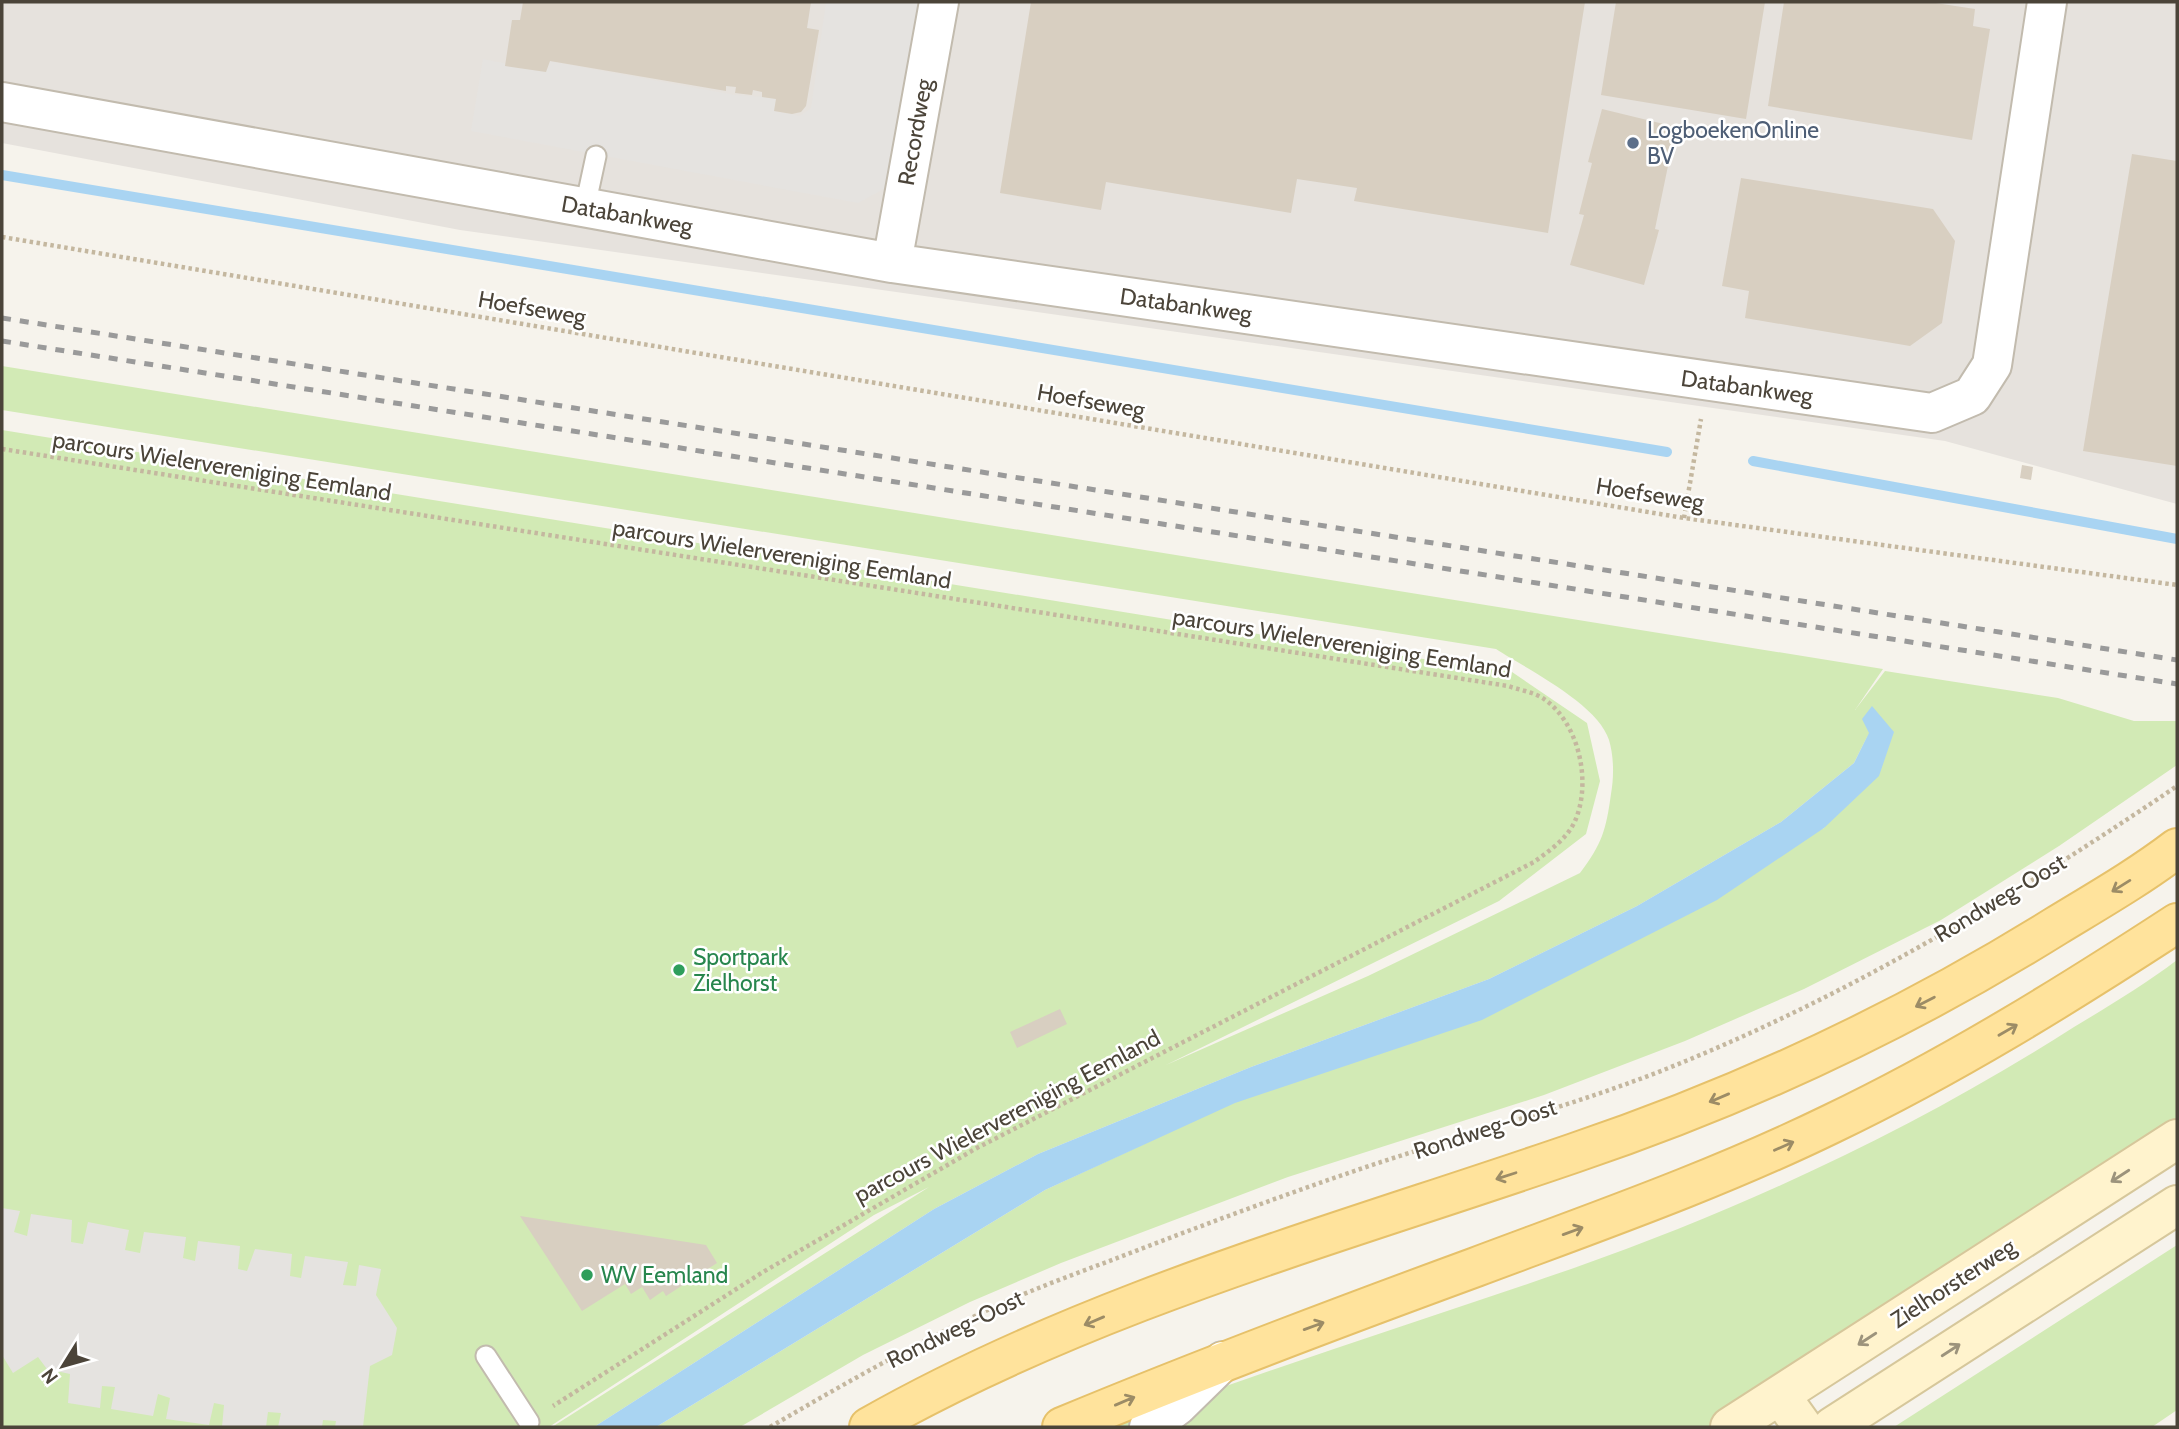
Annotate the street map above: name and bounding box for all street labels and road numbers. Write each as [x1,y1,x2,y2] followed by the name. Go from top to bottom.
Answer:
[892,76,938,187] street label: Recordweg
[559,190,695,240] street label: Databankweg
[1118,282,1254,328] street label: Databankweg
[476,285,589,331] street label: Hoefseweg
[1679,364,1815,410] street label: Databankweg
[1035,378,1148,424] street label: Hoefseweg
[51,425,393,507] street label: parcours Wielervereniging Eemland
[1594,472,1707,516] street label: Hoefseweg
[611,513,953,595] street label: parcours Wielervereniging Eemland
[1171,602,1513,684] street label: parcours Wielervereniging Eemland
[1929,848,2071,948] street label: Rondweg-Oost
[849,1023,1165,1209] street label: parcours Wielervereniging Eemland
[1410,1093,1560,1165] street label: Rondweg-Oost
[1885,1232,2021,1334] street label: Zielhorsterweg
[882,1284,1028,1374] street label: Rondweg-Oost

